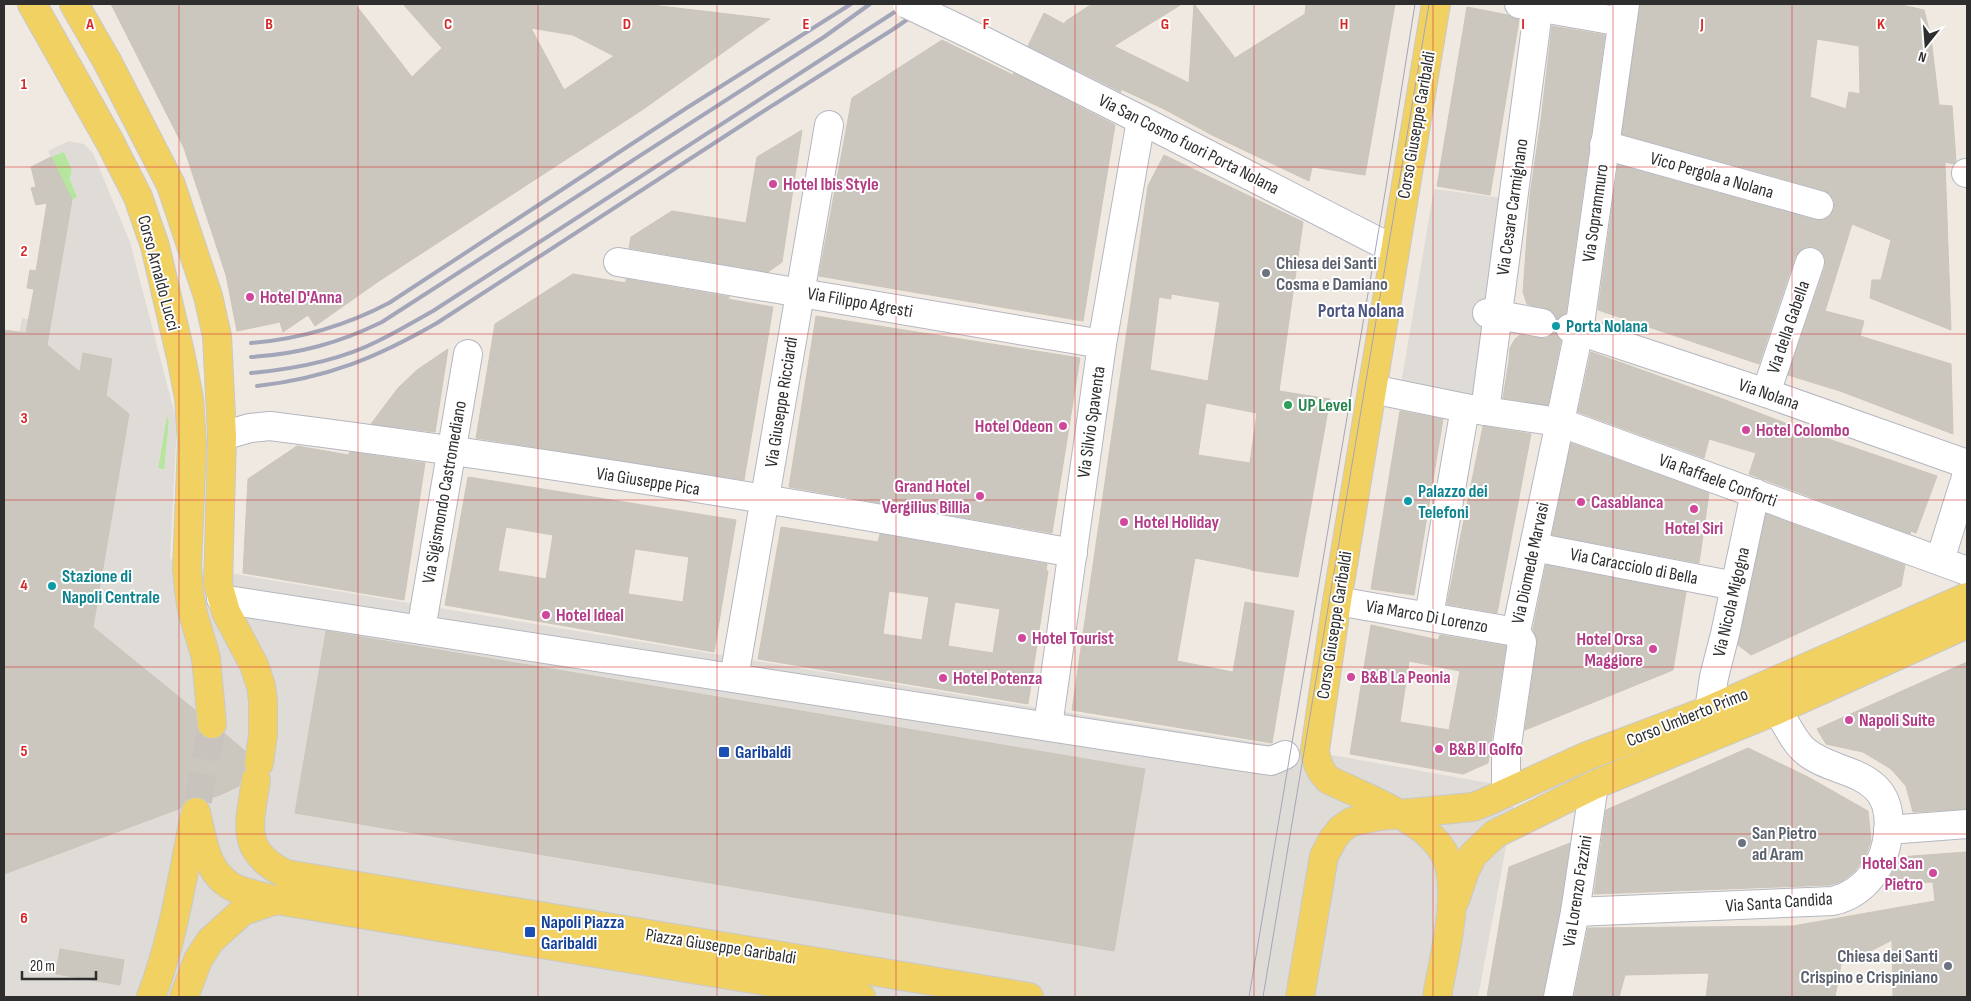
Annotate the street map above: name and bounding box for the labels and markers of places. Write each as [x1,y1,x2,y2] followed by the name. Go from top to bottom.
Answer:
[783,174,879,195] place label: Hotel Ibis Style
[767,178,779,190] marker: Hotel Ibis Style
[1276,253,1388,295] place label: Chiesa dei Santi Cosma e Damiano
[1260,267,1272,279] marker: Chiesa dei Santi Cosma e Damiano
[260,287,342,308] place label: Hotel D'Anna
[244,291,256,303] marker: Hotel D'Anna
[1566,316,1648,337] place label: Porta Nolana
[1550,320,1562,332] marker: Porta Nolana
[1298,395,1352,416] place label: UP Level
[1282,399,1294,411] marker: UP Level
[975,416,1053,437] place label: Hotel Odeon
[1057,420,1069,432] marker: Hotel Odeon
[1756,420,1850,441] place label: Hotel Colombo
[1740,424,1752,436] marker: Hotel Colombo
[882,476,970,518] place label: Grand Hotel Vergilius Billia
[1418,481,1488,523] place label: Palazzo dei Telefoni
[974,490,986,502] marker: Grand Hotel Vergilius Billia
[1591,492,1663,513] place label: Casablanca
[1402,495,1414,507] marker: Palazzo dei Telefoni
[1575,496,1587,508] marker: Casablanca
[1688,503,1700,515] marker: Hotel Siri
[1134,512,1220,533] place label: Hotel Holiday
[1118,516,1130,528] marker: Hotel Holiday
[1665,518,1723,539] place label: Hotel Siri
[62,566,160,608] place label: Stazione di Napoli Centrale
[46,580,58,592] marker: Stazione di Napoli Centrale
[556,605,624,626] place label: Hotel Ideal
[540,609,552,621] marker: Hotel Ideal
[1032,628,1114,649] place label: Hotel Tourist
[1576,629,1643,671] place label: Hotel Orsa Maggiore
[1016,632,1028,644] marker: Hotel Tourist
[1647,643,1659,655] marker: Hotel Orsa Maggiore
[1361,667,1451,688] place label: B&B La Peonia
[953,668,1042,689] place label: Hotel Potenza
[1345,671,1357,683] marker: B&B La Peonia
[937,672,949,684] marker: Hotel Potenza
[1859,710,1935,731] place label: Napoli Suite
[1843,714,1855,726] marker: Napoli Suite
[1449,739,1523,760] place label: B&B Il Golfo
[735,742,791,763] place label: Garibaldi
[1433,743,1445,755] marker: B&B Il Golfo
[717,745,731,759] marker: Garibaldi
[1752,823,1817,865] place label: San Pietro ad Aram
[1736,837,1748,849] marker: San Pietro ad Aram
[1862,853,1923,895] place label: Hotel San Pietro
[1927,867,1939,879] marker: Hotel San Pietro
[541,912,624,954] place label: Napoli Piazza Garibaldi
[523,925,537,939] marker: Napoli Piazza Garibaldi
[1800,946,1938,988] place label: Chiesa dei Santi Crispino e Crispiniano
[1942,960,1954,972] marker: Chiesa dei Santi Crispino e Crispiniano

